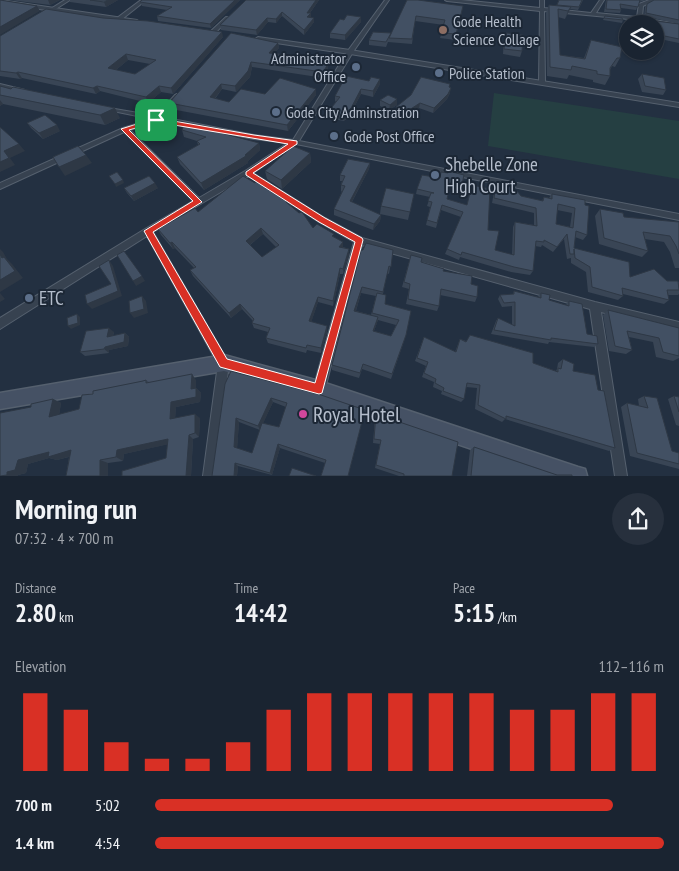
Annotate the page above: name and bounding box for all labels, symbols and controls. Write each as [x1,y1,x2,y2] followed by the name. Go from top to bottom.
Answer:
[453,11,539,49] place label: Gode Health Science Collage
[619,15,664,60] map controls
[619,15,664,60] button: layers
[437,24,449,36] marker: Gode Health Science Collage
[271,48,347,86] place label: Administrator Office
[350,61,362,73] marker: Administrator Office
[449,63,525,83] place label: Police Station
[433,67,445,79] marker: Police Station
[135,99,177,141] pin
[286,102,419,122] place label: Gode City Adminstration
[142,106,170,134] icon: arrive
[270,106,282,118] marker: Gode City Adminstration
[344,126,435,146] place label: Gode Post Office
[328,130,340,142] marker: Gode Post Office
[445,152,538,198] place label: Shebelle Zone High Court
[429,169,441,181] marker: Shebelle Zone High Court
[39,286,64,310] place label: ETC
[23,292,35,304] marker: ETC
[313,400,401,428] place label: Royal Hotel
[297,408,309,420] marker: Royal Hotel
[15,490,137,527] text: Morning run
[612,493,664,545] button: share
[15,528,113,548] text: 07:32 · 4 × 700 m
[15,579,56,597] text: Distance
[234,579,258,597] text: Time
[453,579,475,597] text: Pace
[15,597,56,629] text: 2.80
[234,597,288,629] text: 14:42
[453,597,495,629] text: 5:15
[56,608,74,626] text: km
[495,608,517,626] text: /km
[15,656,66,676] text: Elevation
[599,656,664,676] text: 112–116 m
[15,795,52,815] text: 700 m
[95,795,120,815] text: 5:02
[15,833,54,853] text: 1.4 km
[95,833,120,853] text: 4:54

